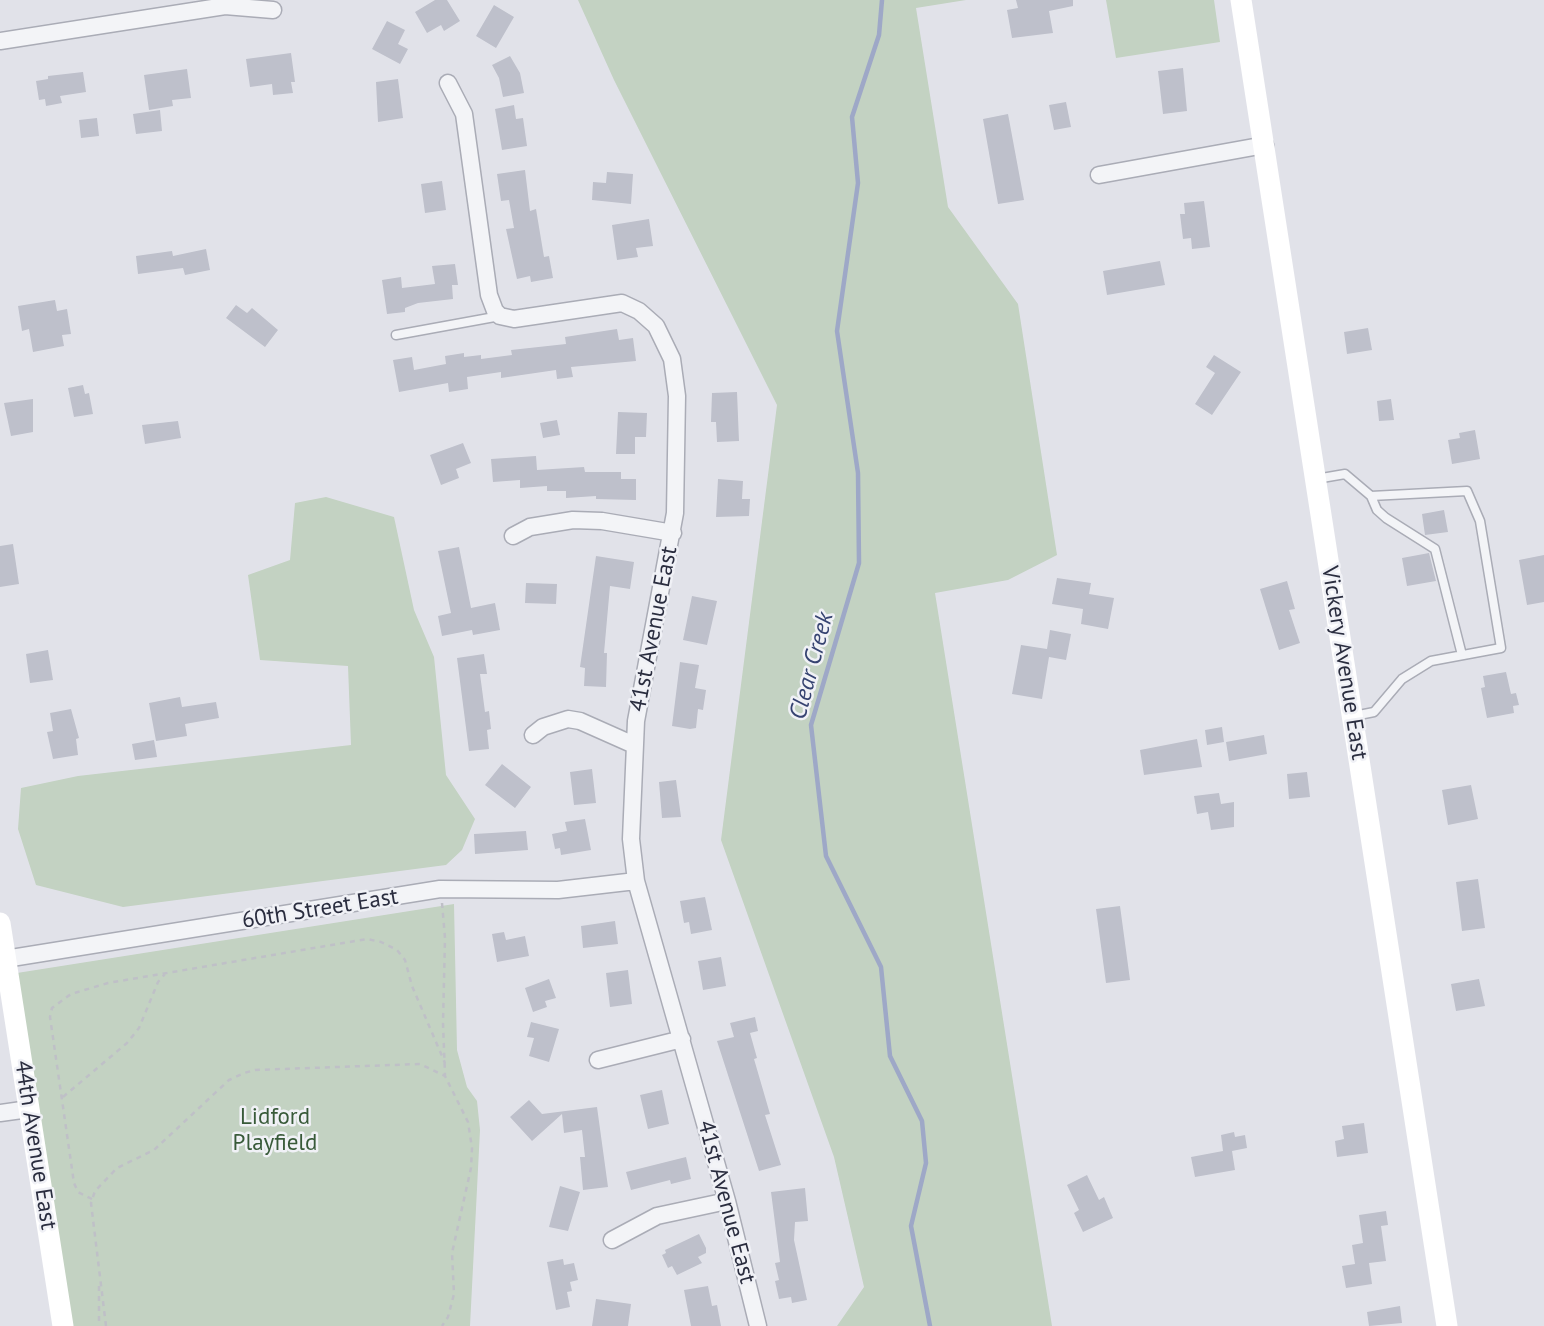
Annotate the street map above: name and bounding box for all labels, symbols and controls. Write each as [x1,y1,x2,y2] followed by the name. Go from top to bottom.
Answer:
[624,544,684,714] street label: 41st Avenue East
[1315,564,1373,762] street label: Vickery Avenue East
[784,609,840,723] water label: Clear Creek
[240,883,400,935] street label: 60th Street East
[8,1059,62,1231] street label: 44th Avenue East
[233,1103,317,1157] park label: Lidford Playfield
[691,1117,761,1287] street label: 41st Avenue East

